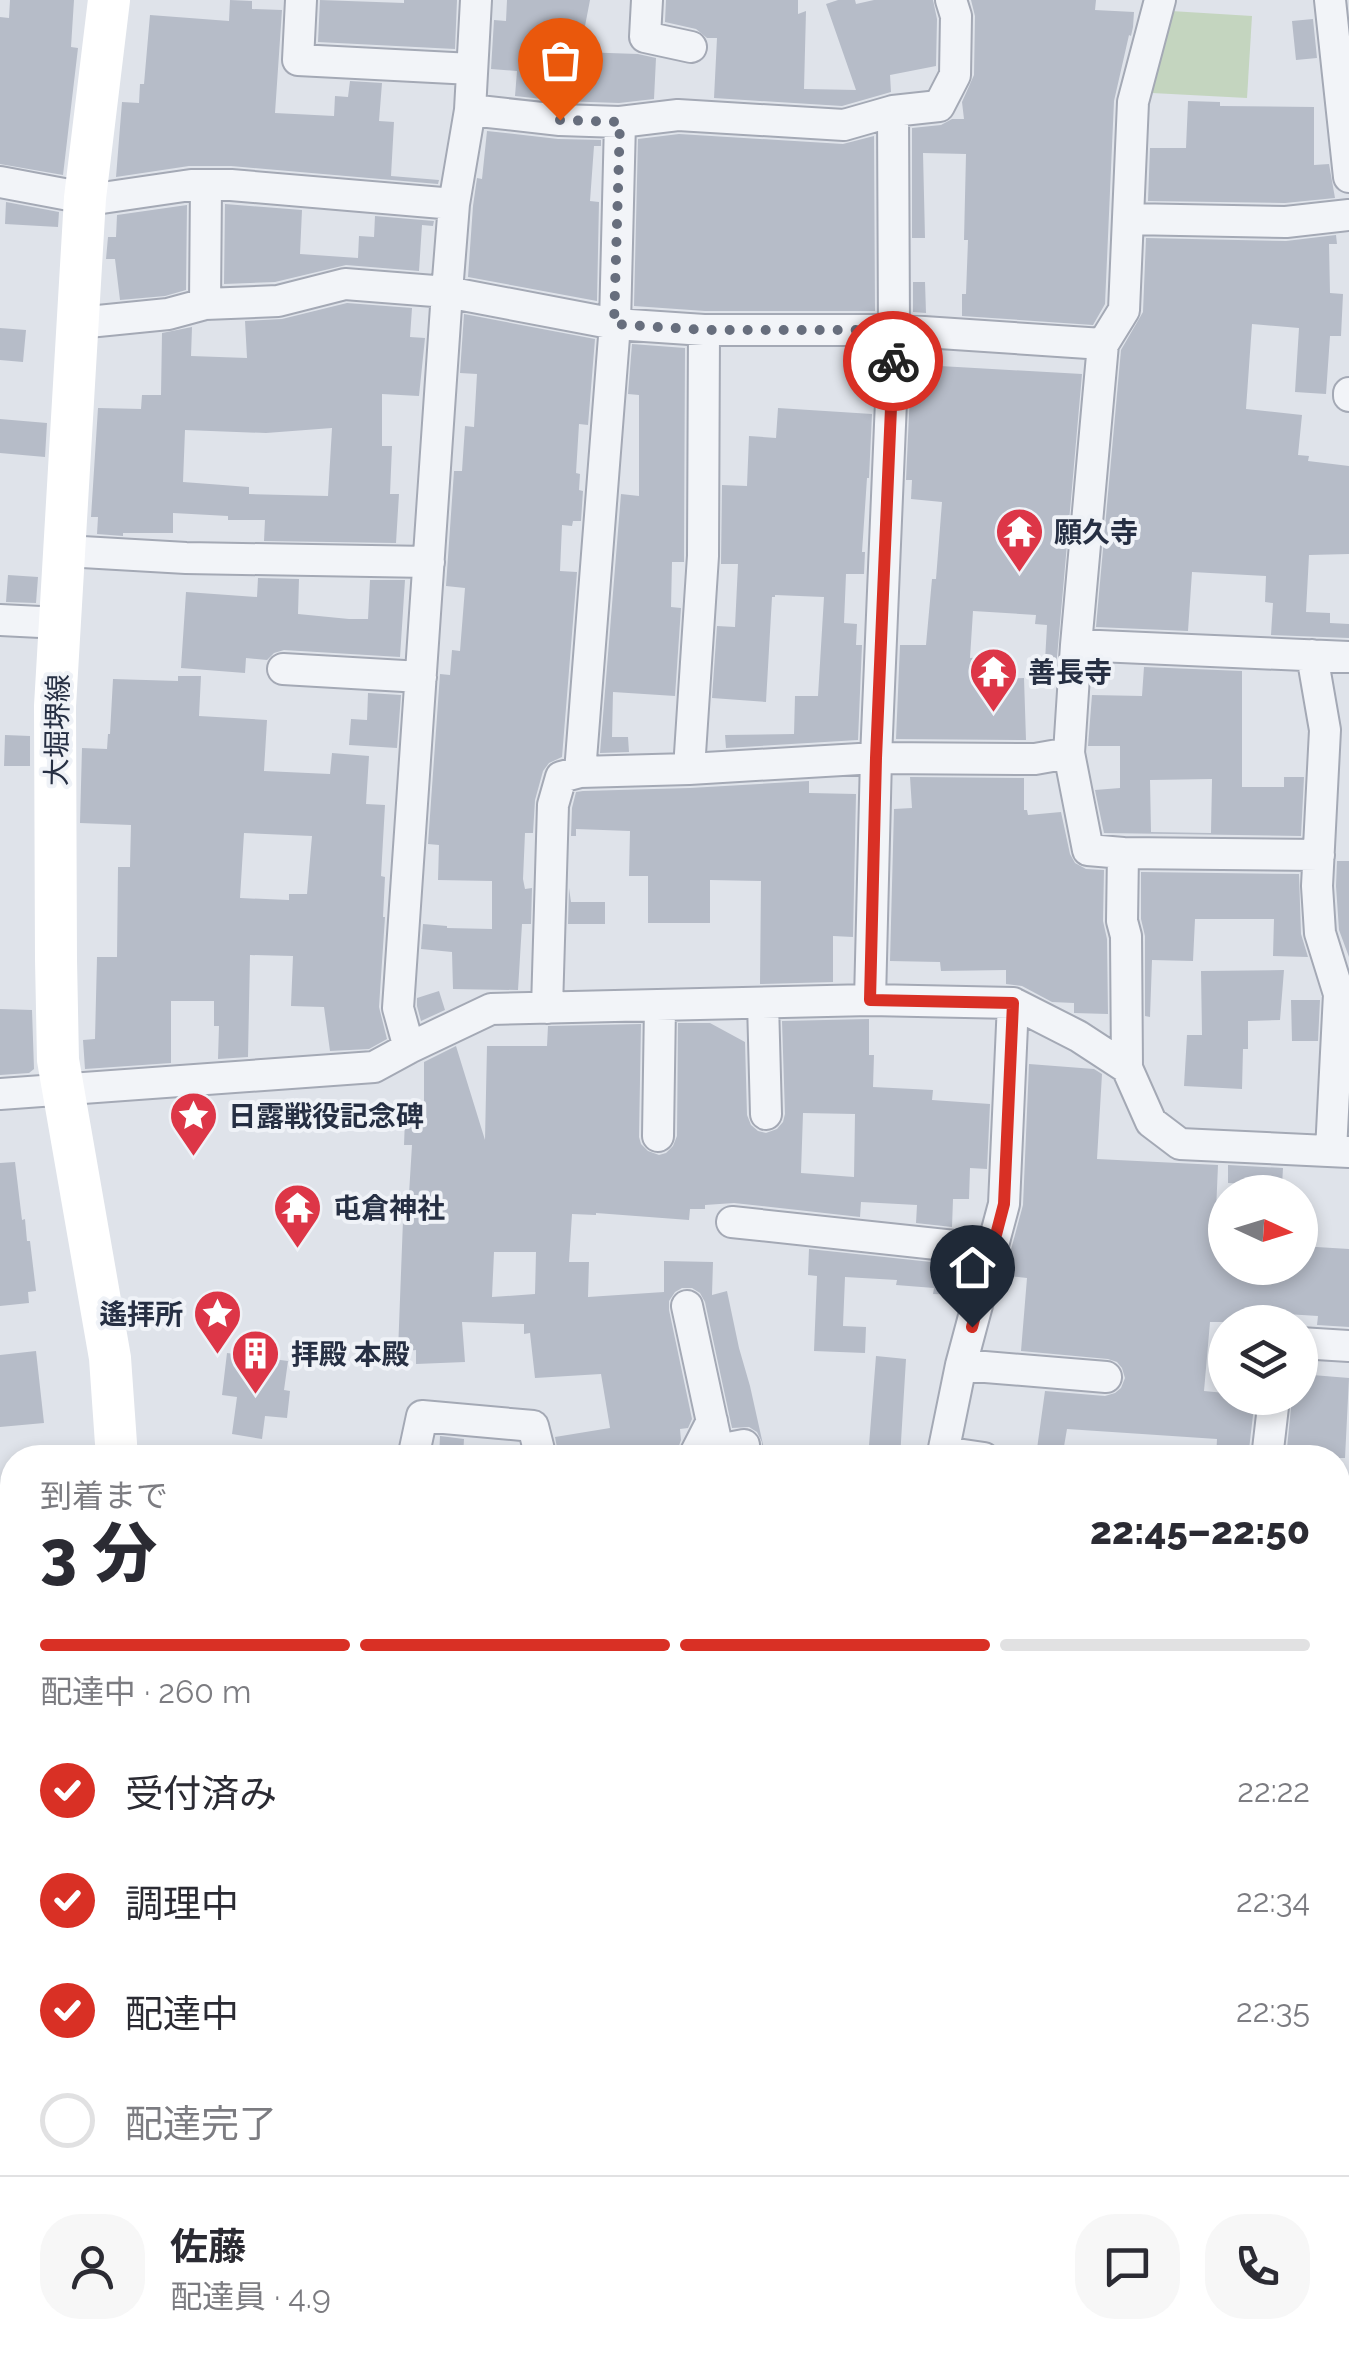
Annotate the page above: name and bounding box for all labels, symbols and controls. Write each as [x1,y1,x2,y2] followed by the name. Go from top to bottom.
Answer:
[518,18,603,121] pin
[533,33,588,88] icon: bag
[843,311,943,411] courier
[866,334,921,389] icon: bike
[993,506,1045,574] temple icon: 願久寺
[1054,516,1138,549] place label: 願久寺
[967,646,1019,714] temple icon: 善長寺
[1028,656,1112,689] place label: 善長寺
[40,674,75,786] street label: 大堀堺線
[167,1090,219,1158] place icon: 日露戦役記念碑
[228,1100,424,1133] place label: 日露戦役記念碑
[1208,1175,1318,1285] north arrow
[1208,1175,1318,1415] map controls
[272,1182,324,1250] temple icon: 屯倉神社
[333,1192,445,1225] place label: 屯倉神社
[930,1225,1015,1328] pin
[945,1240,1000,1295] icon: home
[192,1288,244,1356] place icon: 遙拝所
[99,1298,183,1331] place label: 遙拝所
[1208,1305,1318,1415] button: layers
[230,1328,282,1396] building icon: 拝殿 本殿
[291,1338,410,1371] place label: 拝殿 本殿
[40,1477,168,1514] text: 到着まで
[1090,1508,1310,1553] text: 22:45–22:50
[40,1515,157,1591] text: 3 分
[40,1673,252,1710] text: 配達中 · 260 m
[40,1763,95,1818] icon: check
[125,1771,277,1816] text: 受付済み
[1237,1772,1310,1809] text: 22:22
[40,1873,95,1928] icon: check
[125,1881,239,1926] text: 調理中
[1236,1882,1310,1919] text: 22:34
[40,1983,95,2038] icon: check
[125,1991,239,2036] text: 配達中
[1236,1992,1310,2029] text: 22:35
[125,2101,277,2146] text: 配達完了
[40,2214,145,2319] button: person
[1075,2214,1180,2319] button: chat
[1205,2214,1310,2319] button: phone
[170,2224,246,2269] text: 佐藤
[170,2278,331,2315] text: 配達員 · 4.9

